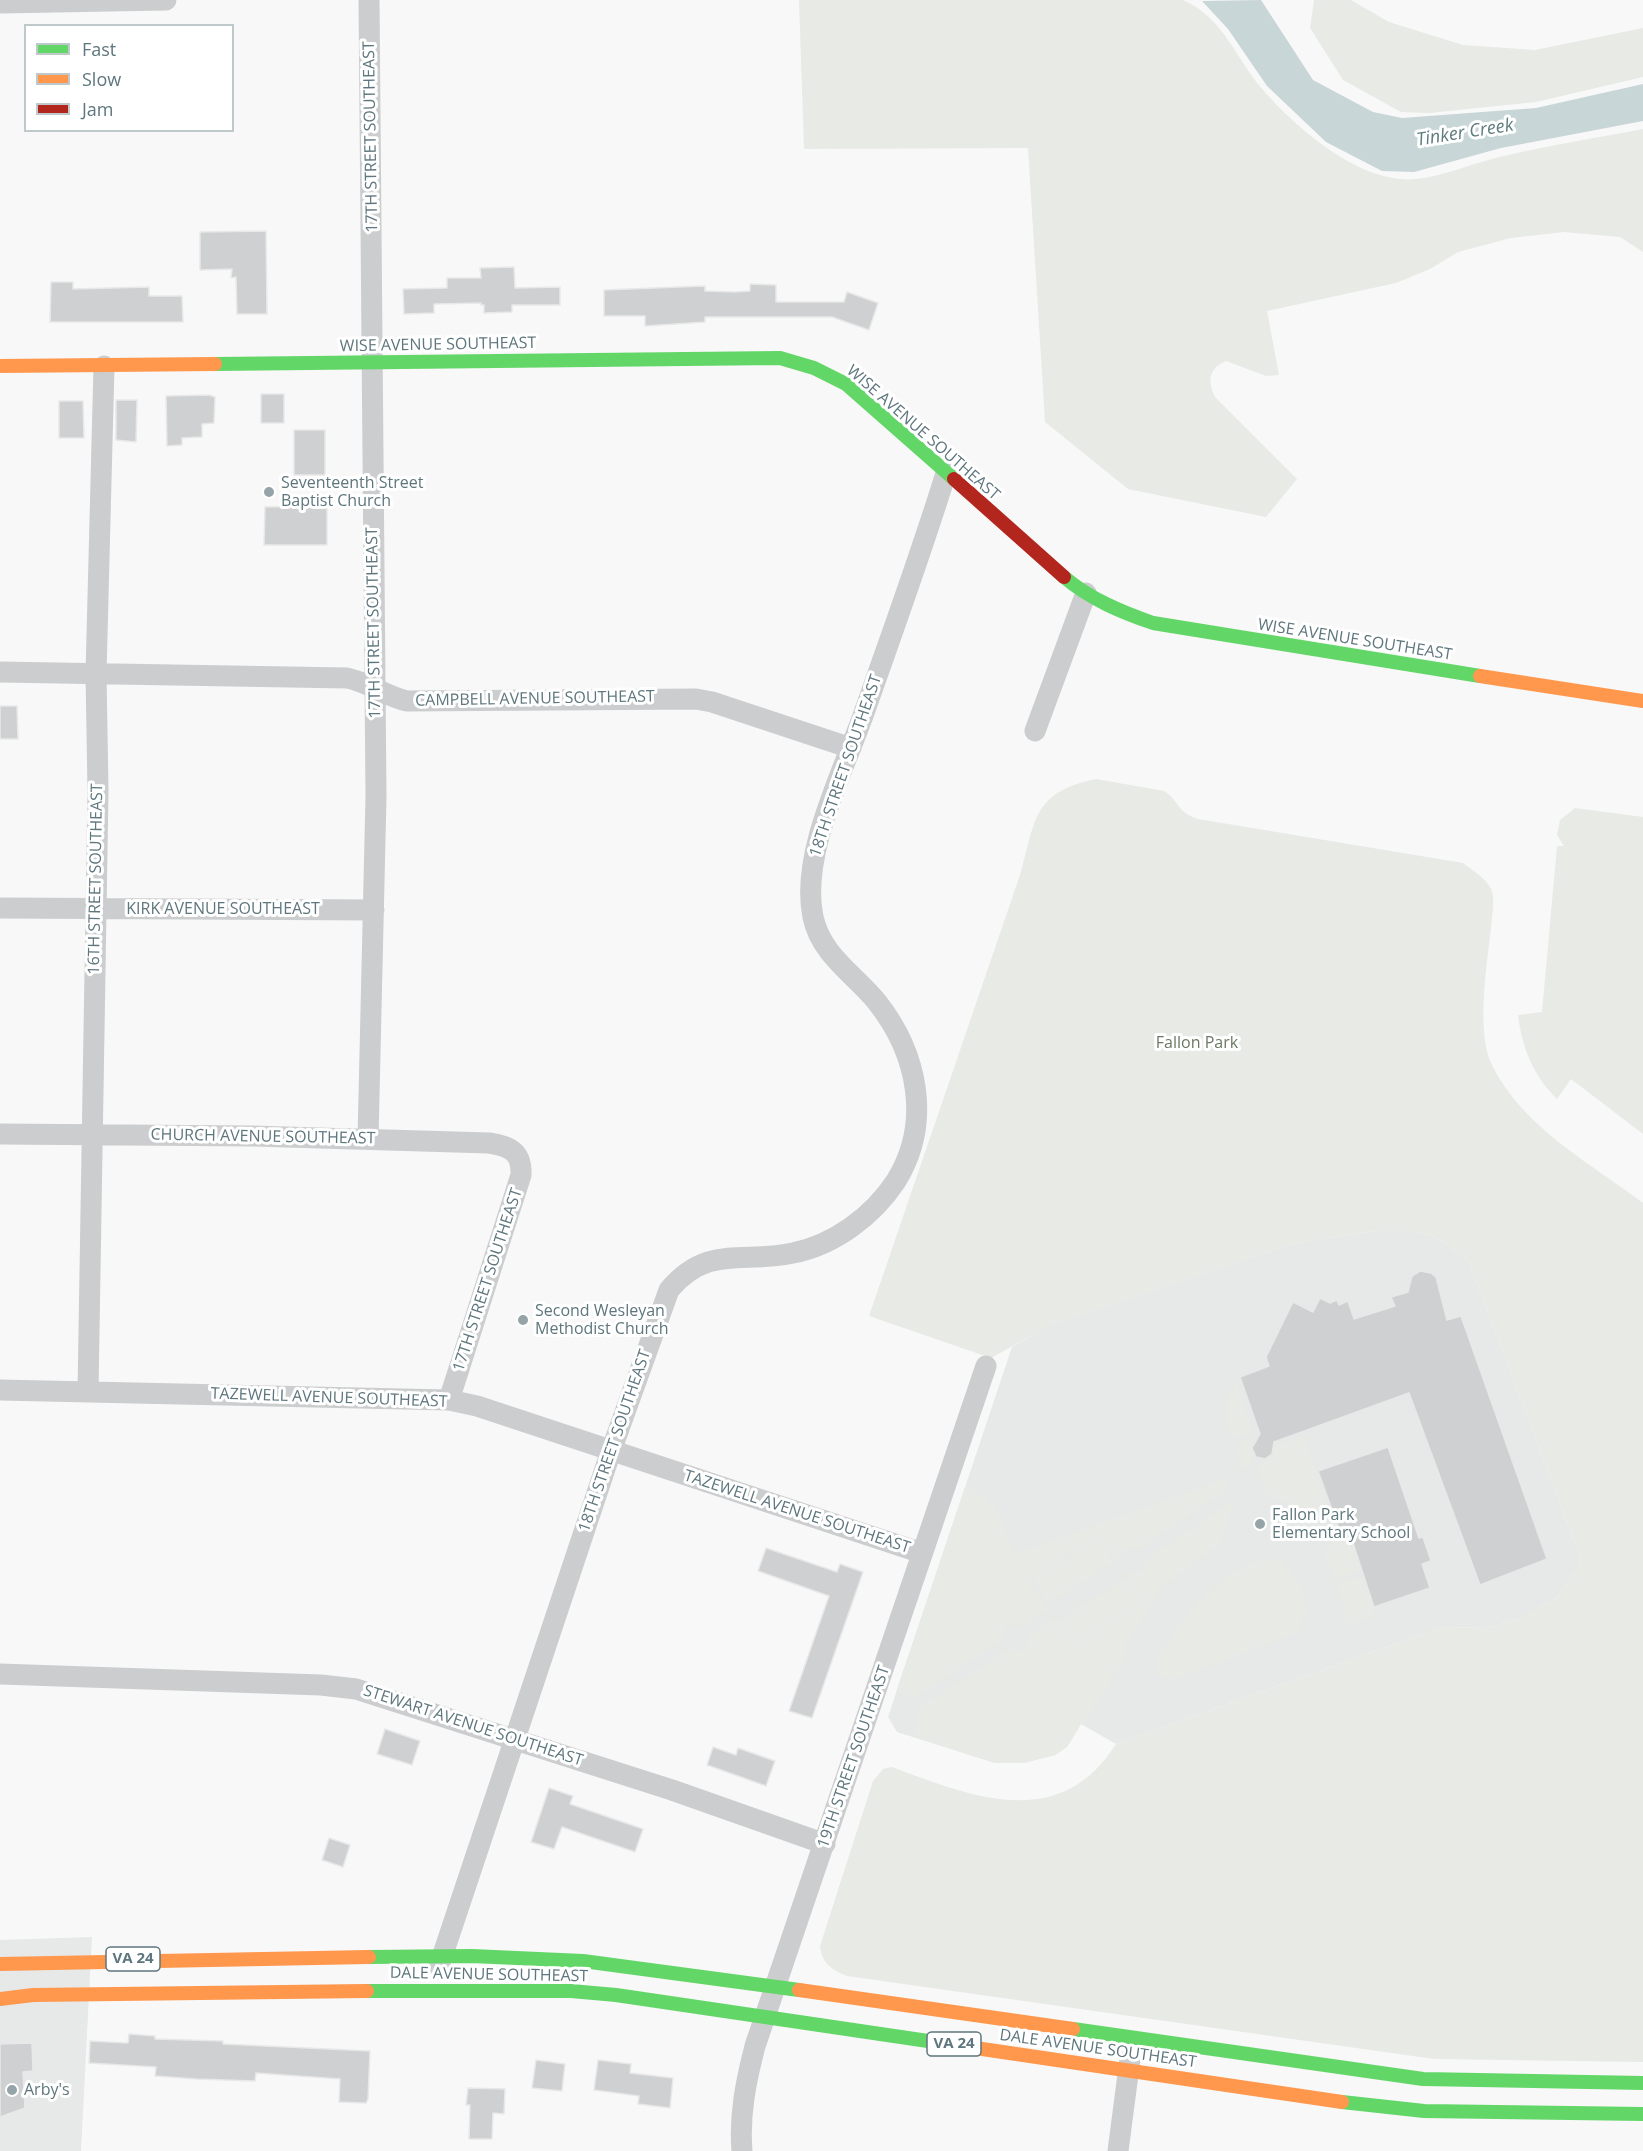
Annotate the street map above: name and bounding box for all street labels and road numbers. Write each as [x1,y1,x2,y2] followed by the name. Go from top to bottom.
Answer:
[360,41,382,233] street label: 17TH STREET SOUTHEAST
[340,334,536,356] street label: WISE AVENUE SOUTHEAST
[843,361,1003,505] street label: WISE AVENUE SOUTHEAST
[363,527,385,719] street label: 17TH STREET SOUTHEAST
[1256,615,1454,665] street label: WISE AVENUE SOUTHEAST
[806,672,886,860] street label: 18TH STREET SOUTHEAST
[415,687,655,711] street label: CAMPBELL AVENUE SOUTHEAST
[85,783,107,975] street label: 16TH STREET SOUTHEAST
[126,899,320,919] street label: KIRK AVENUE SOUTHEAST
[150,1125,376,1149] street label: CHURCH AVENUE SOUTHEAST
[449,1186,527,1374] street label: 17TH STREET SOUTHEAST
[575,1347,655,1535] street label: 18TH STREET SOUTHEAST
[210,1384,448,1412] street label: TAZEWELL AVENUE SOUTHEAST
[681,1466,913,1558] street label: TAZEWELL AVENUE SOUTHEAST
[814,1663,894,1851] street label: 19TH STREET SOUTHEAST
[361,1681,585,1771] street label: STEWART AVENUE SOUTHEAST
[106,1947,160,1971] road number: VA 24
[390,1964,588,1986] street label: DALE AVENUE SOUTHEAST
[998,2026,1198,2072] street label: DALE AVENUE SOUTHEAST
[927,2032,981,2056] road number: VA 24

